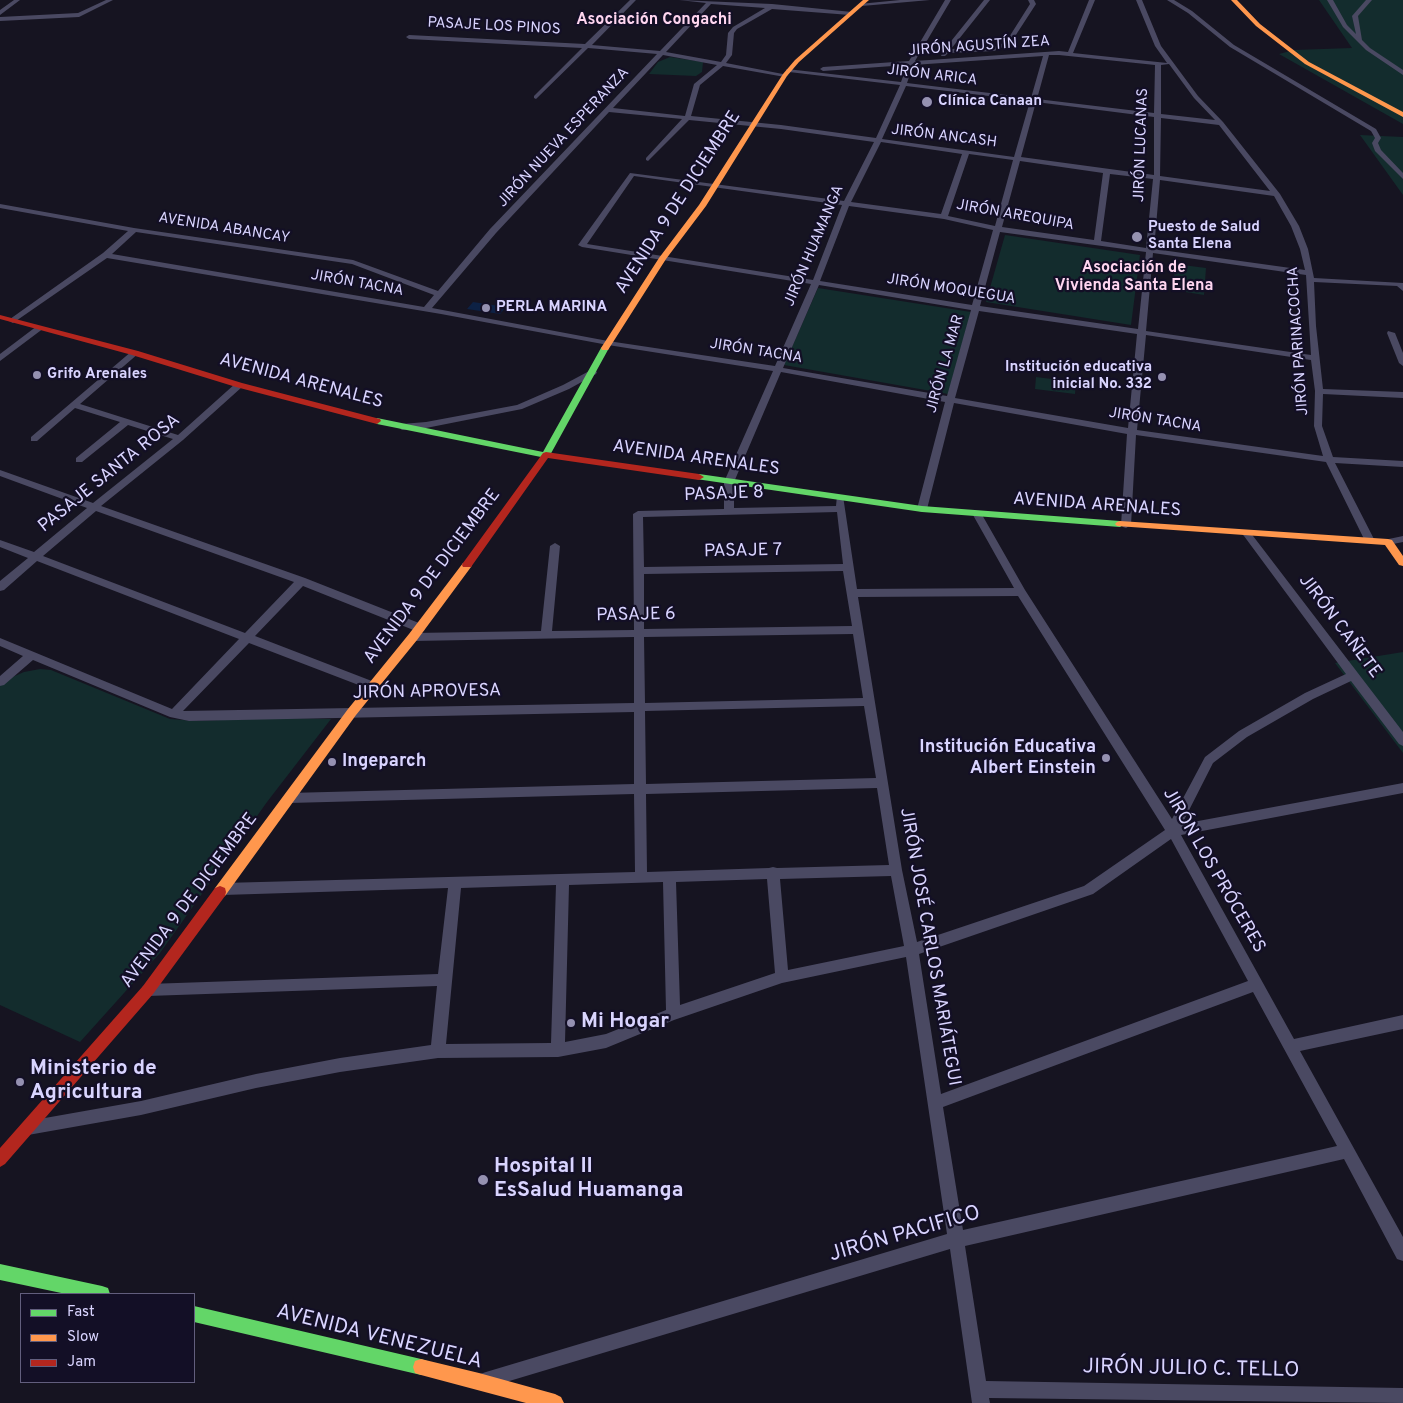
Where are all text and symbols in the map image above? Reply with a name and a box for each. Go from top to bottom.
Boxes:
district label: Asociación Congachi [576,11,732,31]
street label: PASAJE LOS PINOS [427,15,561,39]
street label: JIRÓN AGUSTÍN ZEA [907,33,1051,61]
street label: JIRÓN ARICA [886,62,978,90]
street label: JIRÓN NUEVA ESPERANZA [494,64,634,212]
street label: JIRÓN LUCANAS [1131,88,1153,202]
place label: Clínica Canaan [938,93,1042,111]
marker: Clínica Canaan [920,95,934,109]
street label: AVENIDA 9 DE DICIEMBRE [612,107,746,299]
street label: JIRÓN ANCASH [890,122,998,152]
street label: JIRÓN HUAMANGA [781,183,849,309]
street label: JIRÓN AREQUIPA [955,197,1075,235]
street label: AVENIDA ABANCAY [157,210,291,248]
place label: Puesto de Salud Santa Elena [1148,219,1260,254]
marker: Puesto de Salud Santa Elena [1130,230,1144,244]
district label: Asociación de Vivienda Santa Elena [1055,259,1213,297]
street label: JIRÓN PARINACOCHA [1285,266,1313,416]
street label: JIRÓN TACNA [309,267,405,301]
street label: JIRÓN MOQUEGUA [885,271,1017,309]
place label: PERLA MARINA [496,299,607,317]
marker: PERLA MARINA [480,302,492,314]
street label: JIRÓN LA MAR [923,313,969,415]
street label: JIRÓN TACNA [708,336,804,368]
street label: AVENIDA ARENALES [217,350,385,414]
place label: Institución educativa inicial No. 332 [1005,359,1152,394]
place label: Grifo Arenales [47,366,147,384]
marker: Grifo Arenales [31,369,43,381]
marker: Institución educativa inicial No. 332 [1156,371,1168,383]
street label: JIRÓN TACNA [1107,405,1203,437]
street label: PASAJE SANTA ROSA [35,410,185,538]
street label: AVENIDA ARENALES [611,437,781,481]
street label: PASAJE 8 [684,483,764,507]
street label: AVENIDA 9 DE DICIEMBRE [360,485,506,669]
street label: AVENIDA ARENALES [1012,489,1182,523]
street label: PASAJE 7 [704,541,782,563]
street label: JIRÓN CAÑETE [1293,571,1385,683]
street label: PASAJE 6 [596,605,676,627]
street label: JIRÓN APROVESA [353,681,501,705]
place label: Institución Educativa Albert Einstein [919,737,1096,780]
place label: Ingeparch [342,751,426,773]
marker: Institución Educativa Albert Einstein [1100,752,1112,764]
marker: Ingeparch [326,756,338,768]
street label: JIRÓN LOS PRÓCERES [1157,785,1269,957]
street label: JIRÓN JOSÉ CARLOS MARIÁTEGUI [894,806,964,1088]
street label: AVENIDA 9 DE DICIEMBRE [117,809,263,993]
place label: Mi Hogar [581,1010,669,1036]
marker: Mi Hogar [565,1017,577,1029]
place label: Ministerio de Agricultura [30,1057,157,1107]
marker: Ministerio de Agricultura [14,1076,26,1088]
place label: Hospital II EsSalud Huamanga [494,1155,683,1205]
marker: Hospital II EsSalud Huamanga [476,1173,490,1187]
street label: JIRÓN PACIFICO [827,1201,983,1269]
legend [20,1293,195,1383]
street label: AVENIDA VENEZUELA [273,1300,485,1376]
text: Fast [67,1303,95,1322]
text: Slow [67,1328,99,1347]
text: Jam [67,1353,96,1372]
street label: JIRÓN JULIO C. TELLO [1082,1356,1300,1384]

